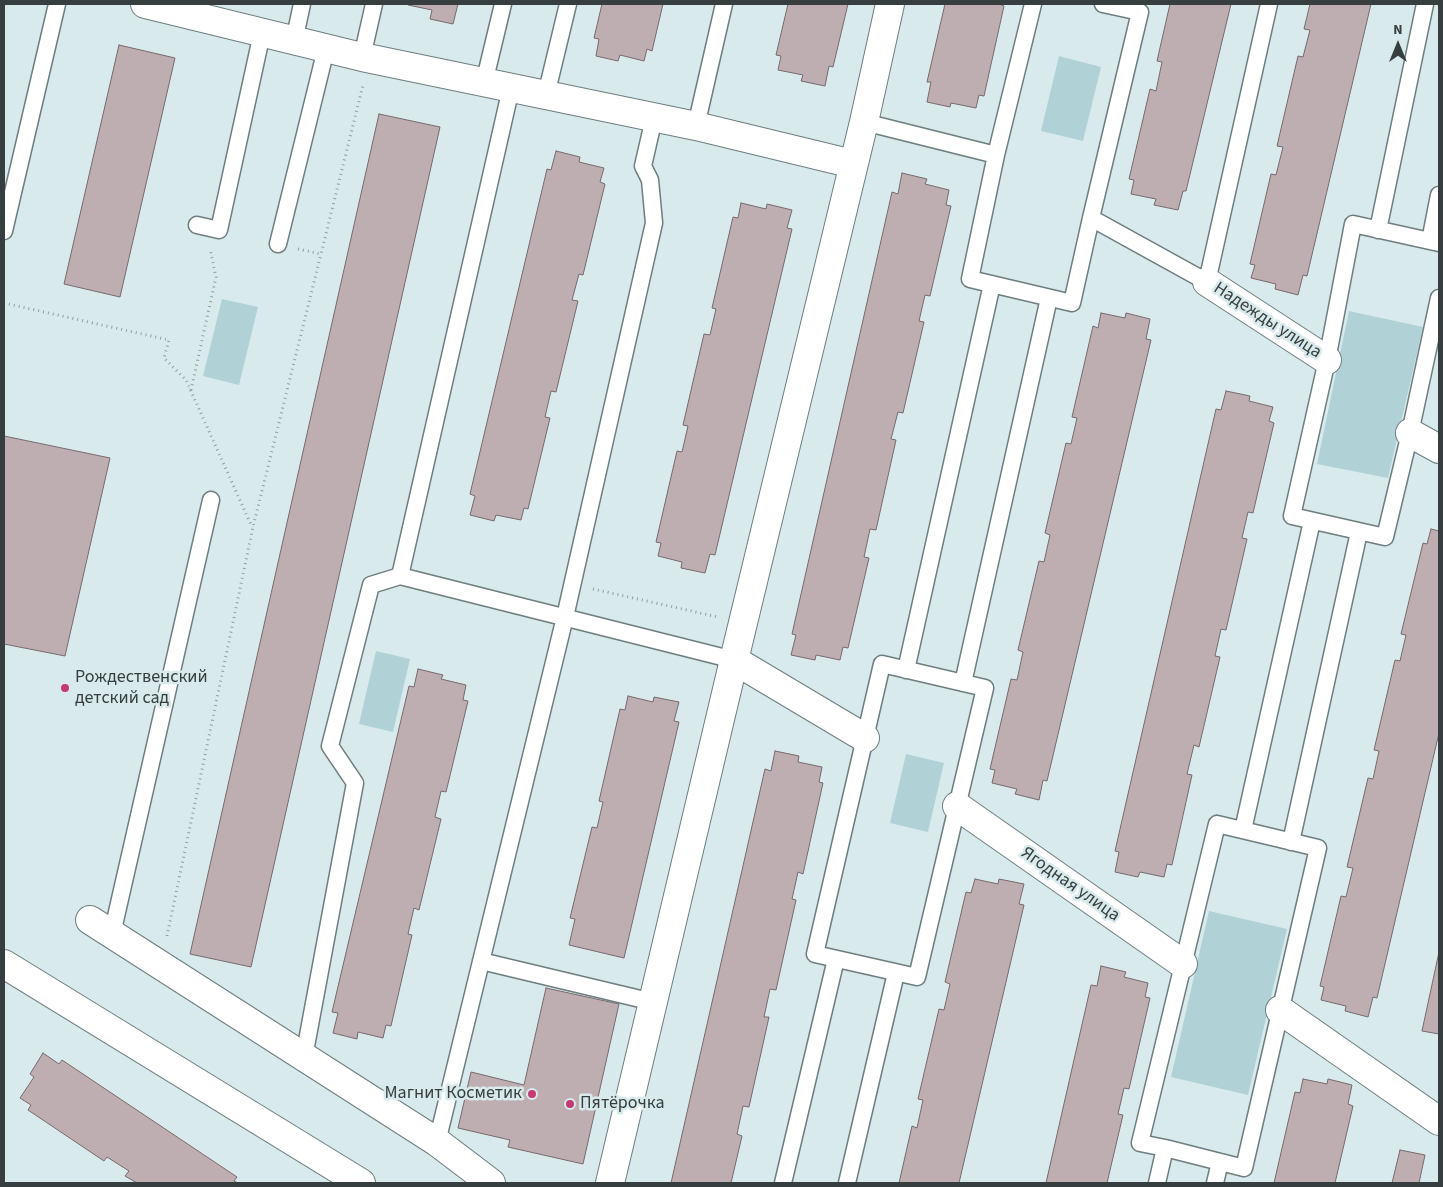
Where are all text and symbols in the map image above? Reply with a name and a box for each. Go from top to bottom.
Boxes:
north arrow [1373,20,1423,70]
text: N [1393,20,1403,40]
street label: Надежды улица [1209,278,1325,364]
place label: Рождественский детский сад [75,667,208,710]
marker: Рождественский детский сад [59,682,71,694]
street label: Ягодная улица [1016,843,1124,927]
place label: Магнит Косметик [385,1083,522,1105]
marker: Магнит Косметик [526,1088,538,1100]
place label: Пятёрочка [580,1093,665,1115]
marker: Пятёрочка [564,1098,576,1110]

